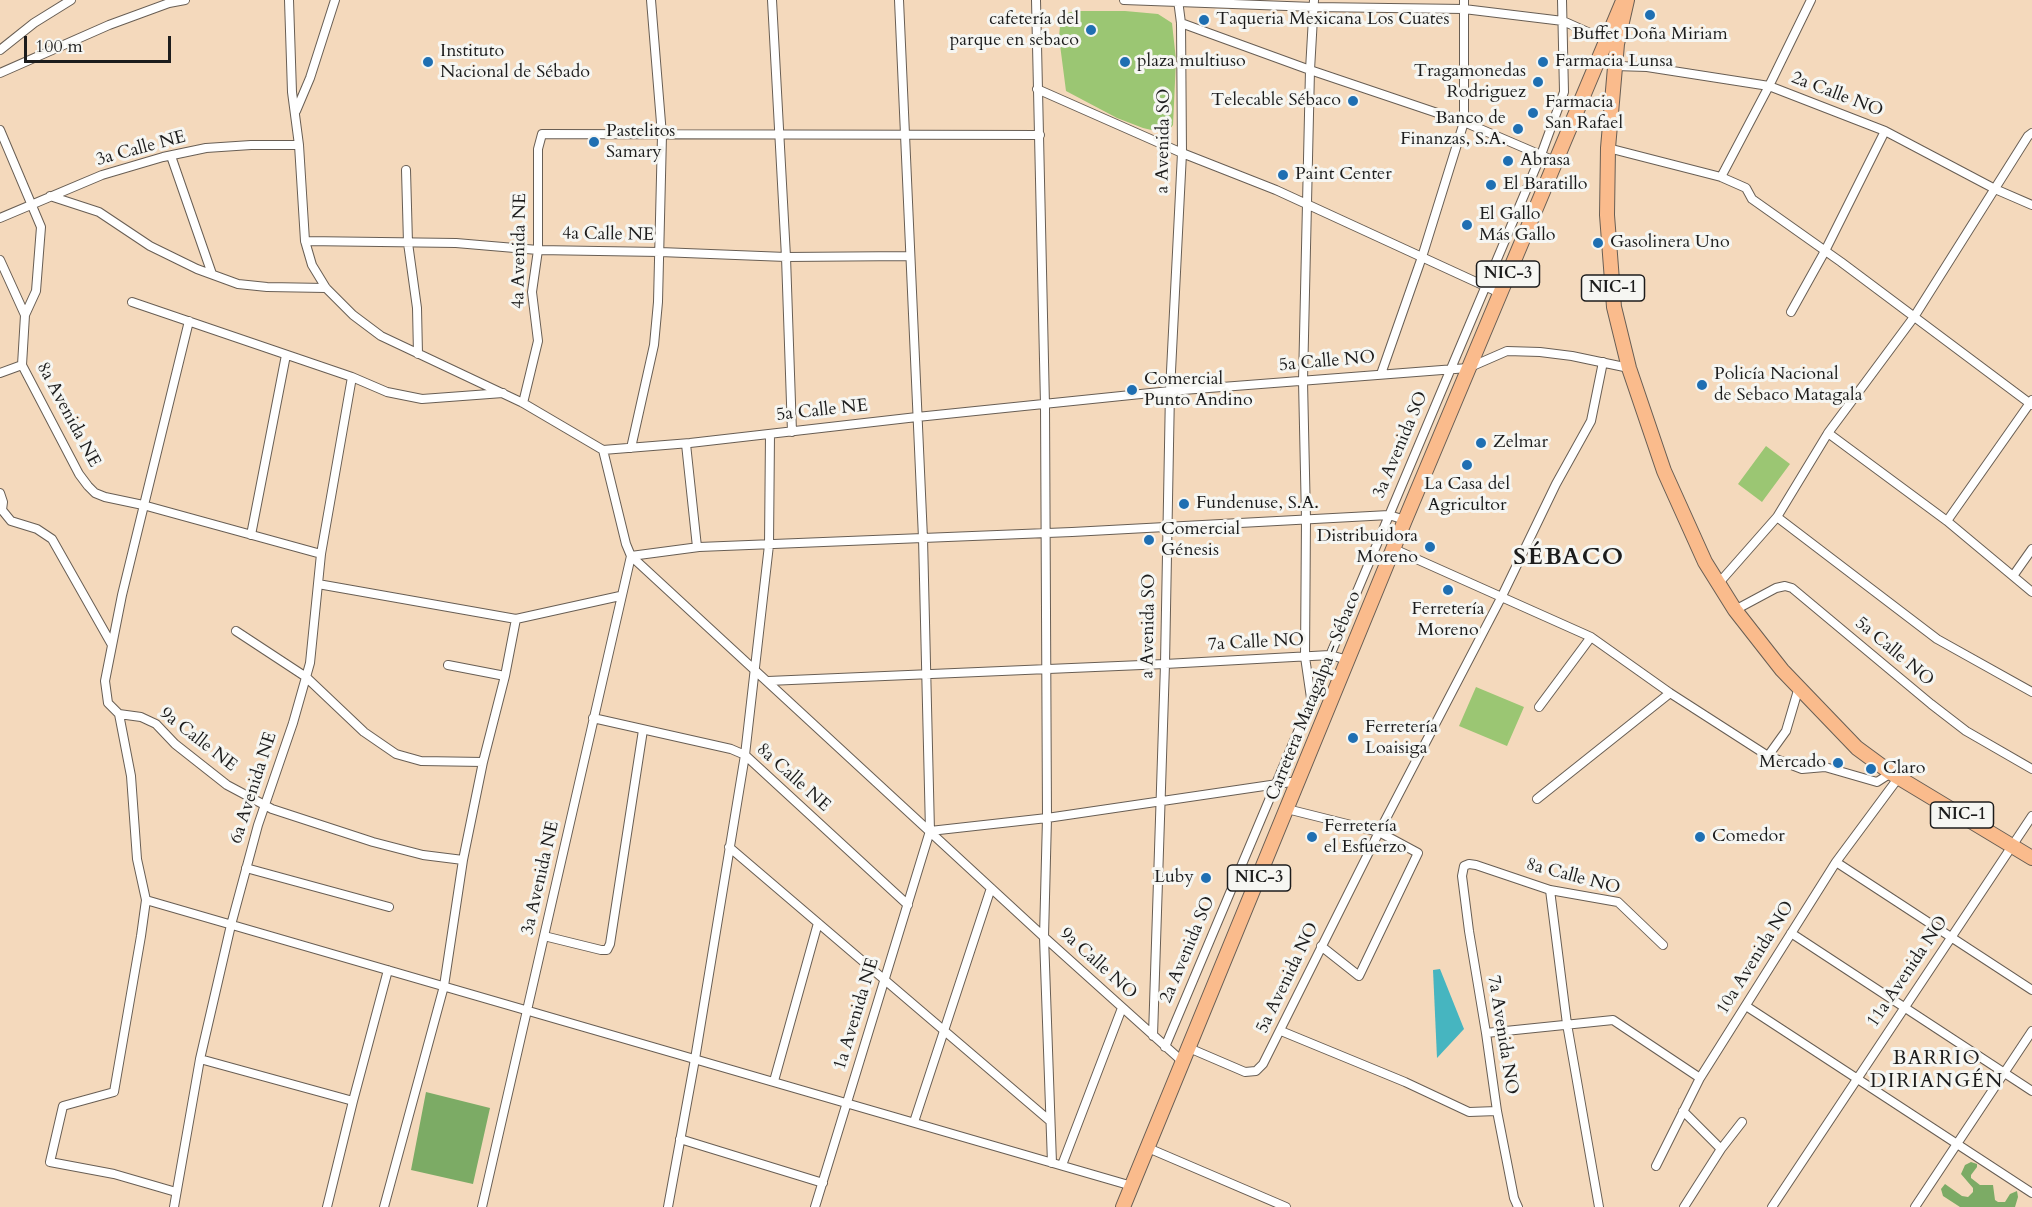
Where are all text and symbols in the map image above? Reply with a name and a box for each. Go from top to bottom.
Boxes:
marker: Buffet Doña Miriam [1643,8,1657,22]
place label: cafetería del parque en sebaco [950,9,1079,52]
place label: Taqueria Mexicana Los Cuates [1216,9,1450,31]
marker: Taqueria Mexicana Los Cuates [1197,13,1211,27]
marker: cafetería del parque en sebaco [1084,23,1098,37]
scale bar [27,24,174,62]
place label: Buffet Doña Miriam [1572,24,1728,46]
text: 100 m [35,34,83,59]
place label: Instituto Nacional de Sébado [440,41,590,84]
place label: plaza multiuso [1137,51,1246,73]
place label: Farmacia Lunsa [1555,51,1673,73]
marker: Instituto Nacional de Sébado [421,55,435,69]
marker: plaza multiuso [1118,55,1132,69]
marker: Farmacia Lunsa [1536,55,1550,69]
place label: Tragamonedas Rodriguez [1414,61,1526,104]
street label: 2a Calle NO [1788,68,1886,122]
marker: Tragamonedas Rodriguez [1531,75,1545,89]
street label: a Avenida SO [1152,88,1176,194]
place label: Telecable Sébaco [1211,90,1341,112]
place label: Farmacia San Rafael [1545,92,1623,134]
marker: Telecable Sébaco [1346,94,1360,108]
marker: Farmacia San Rafael [1526,106,1540,120]
place label: Banco de Finanzas, S.A. [1400,108,1506,150]
place label: Pastelitos Samary [606,121,675,164]
marker: Banco de Finanzas, S.A. [1511,122,1525,136]
street label: 3a Calle NE [94,127,188,171]
marker: Pastelitos Samary [587,135,601,149]
place label: Abrasa [1520,150,1571,172]
marker: Abrasa [1501,154,1515,168]
place label: Paint Center [1295,164,1392,186]
marker: Paint Center [1276,168,1290,182]
place label: El Baratillo [1503,174,1588,196]
marker: El Baratillo [1484,178,1498,192]
street label: 4a Avenida NE [508,193,532,309]
place label: El Gallo Más Gallo [1479,204,1556,246]
marker: El Gallo Más Gallo [1460,218,1474,232]
street label: 4a Calle NE [562,223,654,247]
place label: Gasolinera Uno [1610,232,1730,254]
marker: Gasolinera Uno [1591,236,1605,250]
road number: NIC-3 [1476,261,1540,287]
road number: NIC-1 [1582,275,1644,301]
street label: 5a Calle NO [1278,347,1376,377]
street label: 8a Avenida NE [31,359,105,471]
place label: Policía Nacional de Sebaco Matagala [1714,364,1862,406]
place label: Comercial Punto Andino [1144,369,1253,412]
marker: Policía Nacional de Sebaco Matagala [1695,378,1709,392]
marker: Comercial Punto Andino [1125,383,1139,397]
street label: 3a Avenida SO [1369,388,1433,502]
street label: 5a Calle NE [775,395,869,427]
place label: Zelmar [1493,432,1548,454]
marker: Zelmar [1474,436,1488,450]
marker: La Casa del Agricultor [1460,458,1474,472]
place label: La Casa del Agricultor [1424,474,1510,516]
place label: Fundenuse, S.A. [1196,493,1319,515]
marker: Fundenuse, S.A. [1177,497,1191,511]
place label: Comercial Génesis [1161,519,1240,562]
place label: Distribuidora Moreno [1317,526,1418,568]
marker: Comercial Génesis [1142,533,1156,547]
marker: Distribuidora Moreno [1423,540,1437,554]
district label: SÉBACO [1513,544,1625,572]
street label: a Avenida SO [1137,573,1161,679]
marker: Ferretería Moreno [1441,583,1455,597]
street label: Carretera Matagalpa - Sébaco [1262,588,1366,804]
place label: Ferretería Moreno [1411,599,1485,642]
street label: 5a Calle NO [1850,613,1938,691]
street label: 7a Calle NO [1207,630,1305,656]
street label: 9a Calle NE [155,703,241,777]
place label: Ferretería Loaisiga [1365,717,1438,760]
street label: 6a Avenida NE [226,730,282,846]
marker: Ferretería Loaisiga [1346,731,1360,745]
street label: 8a Calle NE [752,739,834,817]
place label: Mercado [1759,752,1826,774]
marker: Mercado [1831,756,1845,770]
place label: Claro [1883,758,1925,780]
marker: Claro [1864,762,1878,776]
road number: NIC-1 [1930,802,1994,828]
place label: Ferretería el Esfuerzo [1324,816,1407,858]
street label: 3a Avenida NE [517,819,565,937]
place label: Comedor [1712,826,1785,848]
marker: Ferretería el Esfuerzo [1305,830,1319,844]
marker: Comedor [1693,830,1707,844]
street label: 8a Calle NO [1524,854,1622,900]
road number: NIC-3 [1228,865,1290,891]
place label: Luby [1154,867,1194,889]
marker: Luby [1199,871,1213,885]
street label: 2a Avenida SO [1156,893,1220,1007]
street label: 10a Avenida NO [1713,897,1799,1019]
street label: 11a Avenida NO [1863,912,1953,1032]
street label: 5a Avenida NO [1252,919,1324,1037]
street label: 9a Calle NO [1055,924,1141,1004]
street label: 1a Avenida NE [830,955,884,1073]
street label: 7a Avenida NO [1482,974,1522,1096]
district label: BARRIO DIRIANGÉN [1870,1047,2004,1094]

